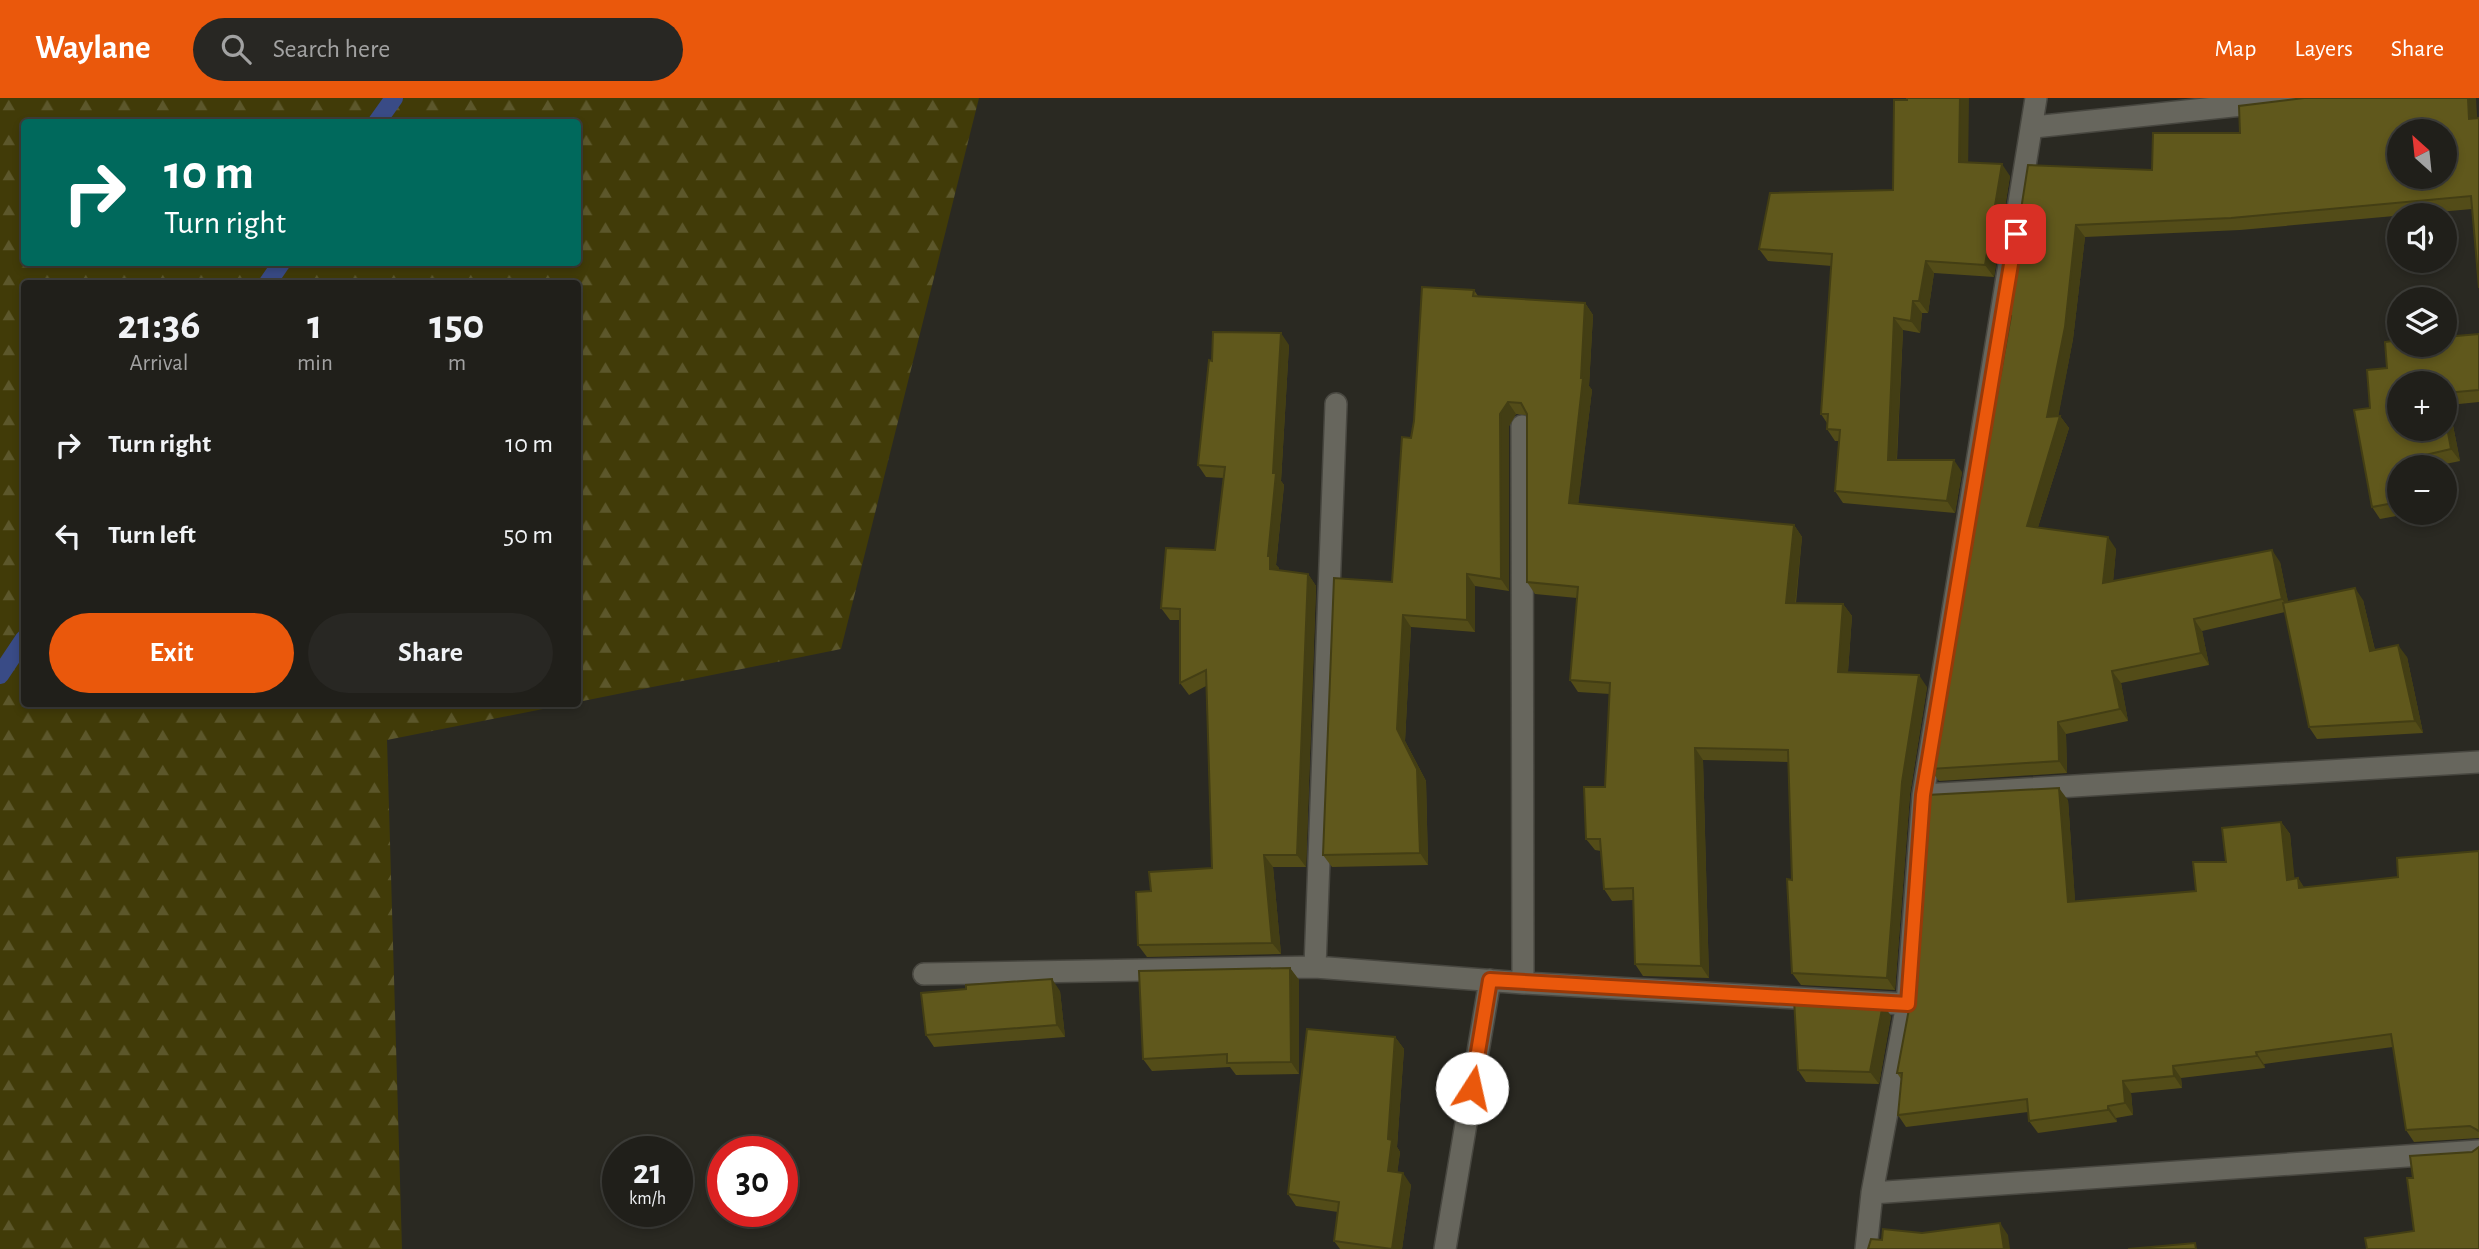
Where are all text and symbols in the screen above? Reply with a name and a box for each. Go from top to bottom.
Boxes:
search box [193,18,683,81]
icon: search [217,30,255,68]
text: Waylane [35,32,151,65]
text: Search here [273,36,390,62]
text: Map [2214,37,2256,61]
text: Layers [2294,37,2353,61]
text: Share [2391,37,2444,61]
north arrow [2387,119,2457,189]
map controls [2387,119,2457,525]
icon: right [49,147,140,238]
text: 10 m [164,149,254,198]
button: sound [2387,203,2457,273]
pin [1986,204,2046,264]
text: Turn right [164,207,286,239]
icon: arrive [1997,215,2035,253]
button: layers [2387,287,2457,357]
text: 21:36 [118,304,200,346]
text: 1 [307,304,322,346]
text: 150 [429,304,484,346]
text: Arrival [129,352,189,375]
text: min [297,352,333,375]
text: m [448,352,466,375]
button: + [2387,371,2457,441]
icon: right [49,426,87,464]
text: Turn right [108,431,211,457]
text: 10 m [505,431,553,457]
button: − [2387,455,2457,525]
icon: left [49,517,87,555]
text: Turn left [108,522,196,548]
text: 50 m [503,522,553,548]
button: Exit [49,613,294,693]
button: Share [308,613,553,693]
position arrow [1435,1051,1509,1125]
speed limit sign: 30 [707,1136,798,1227]
text: 21 [633,1155,662,1190]
text: km/h [629,1190,666,1208]

